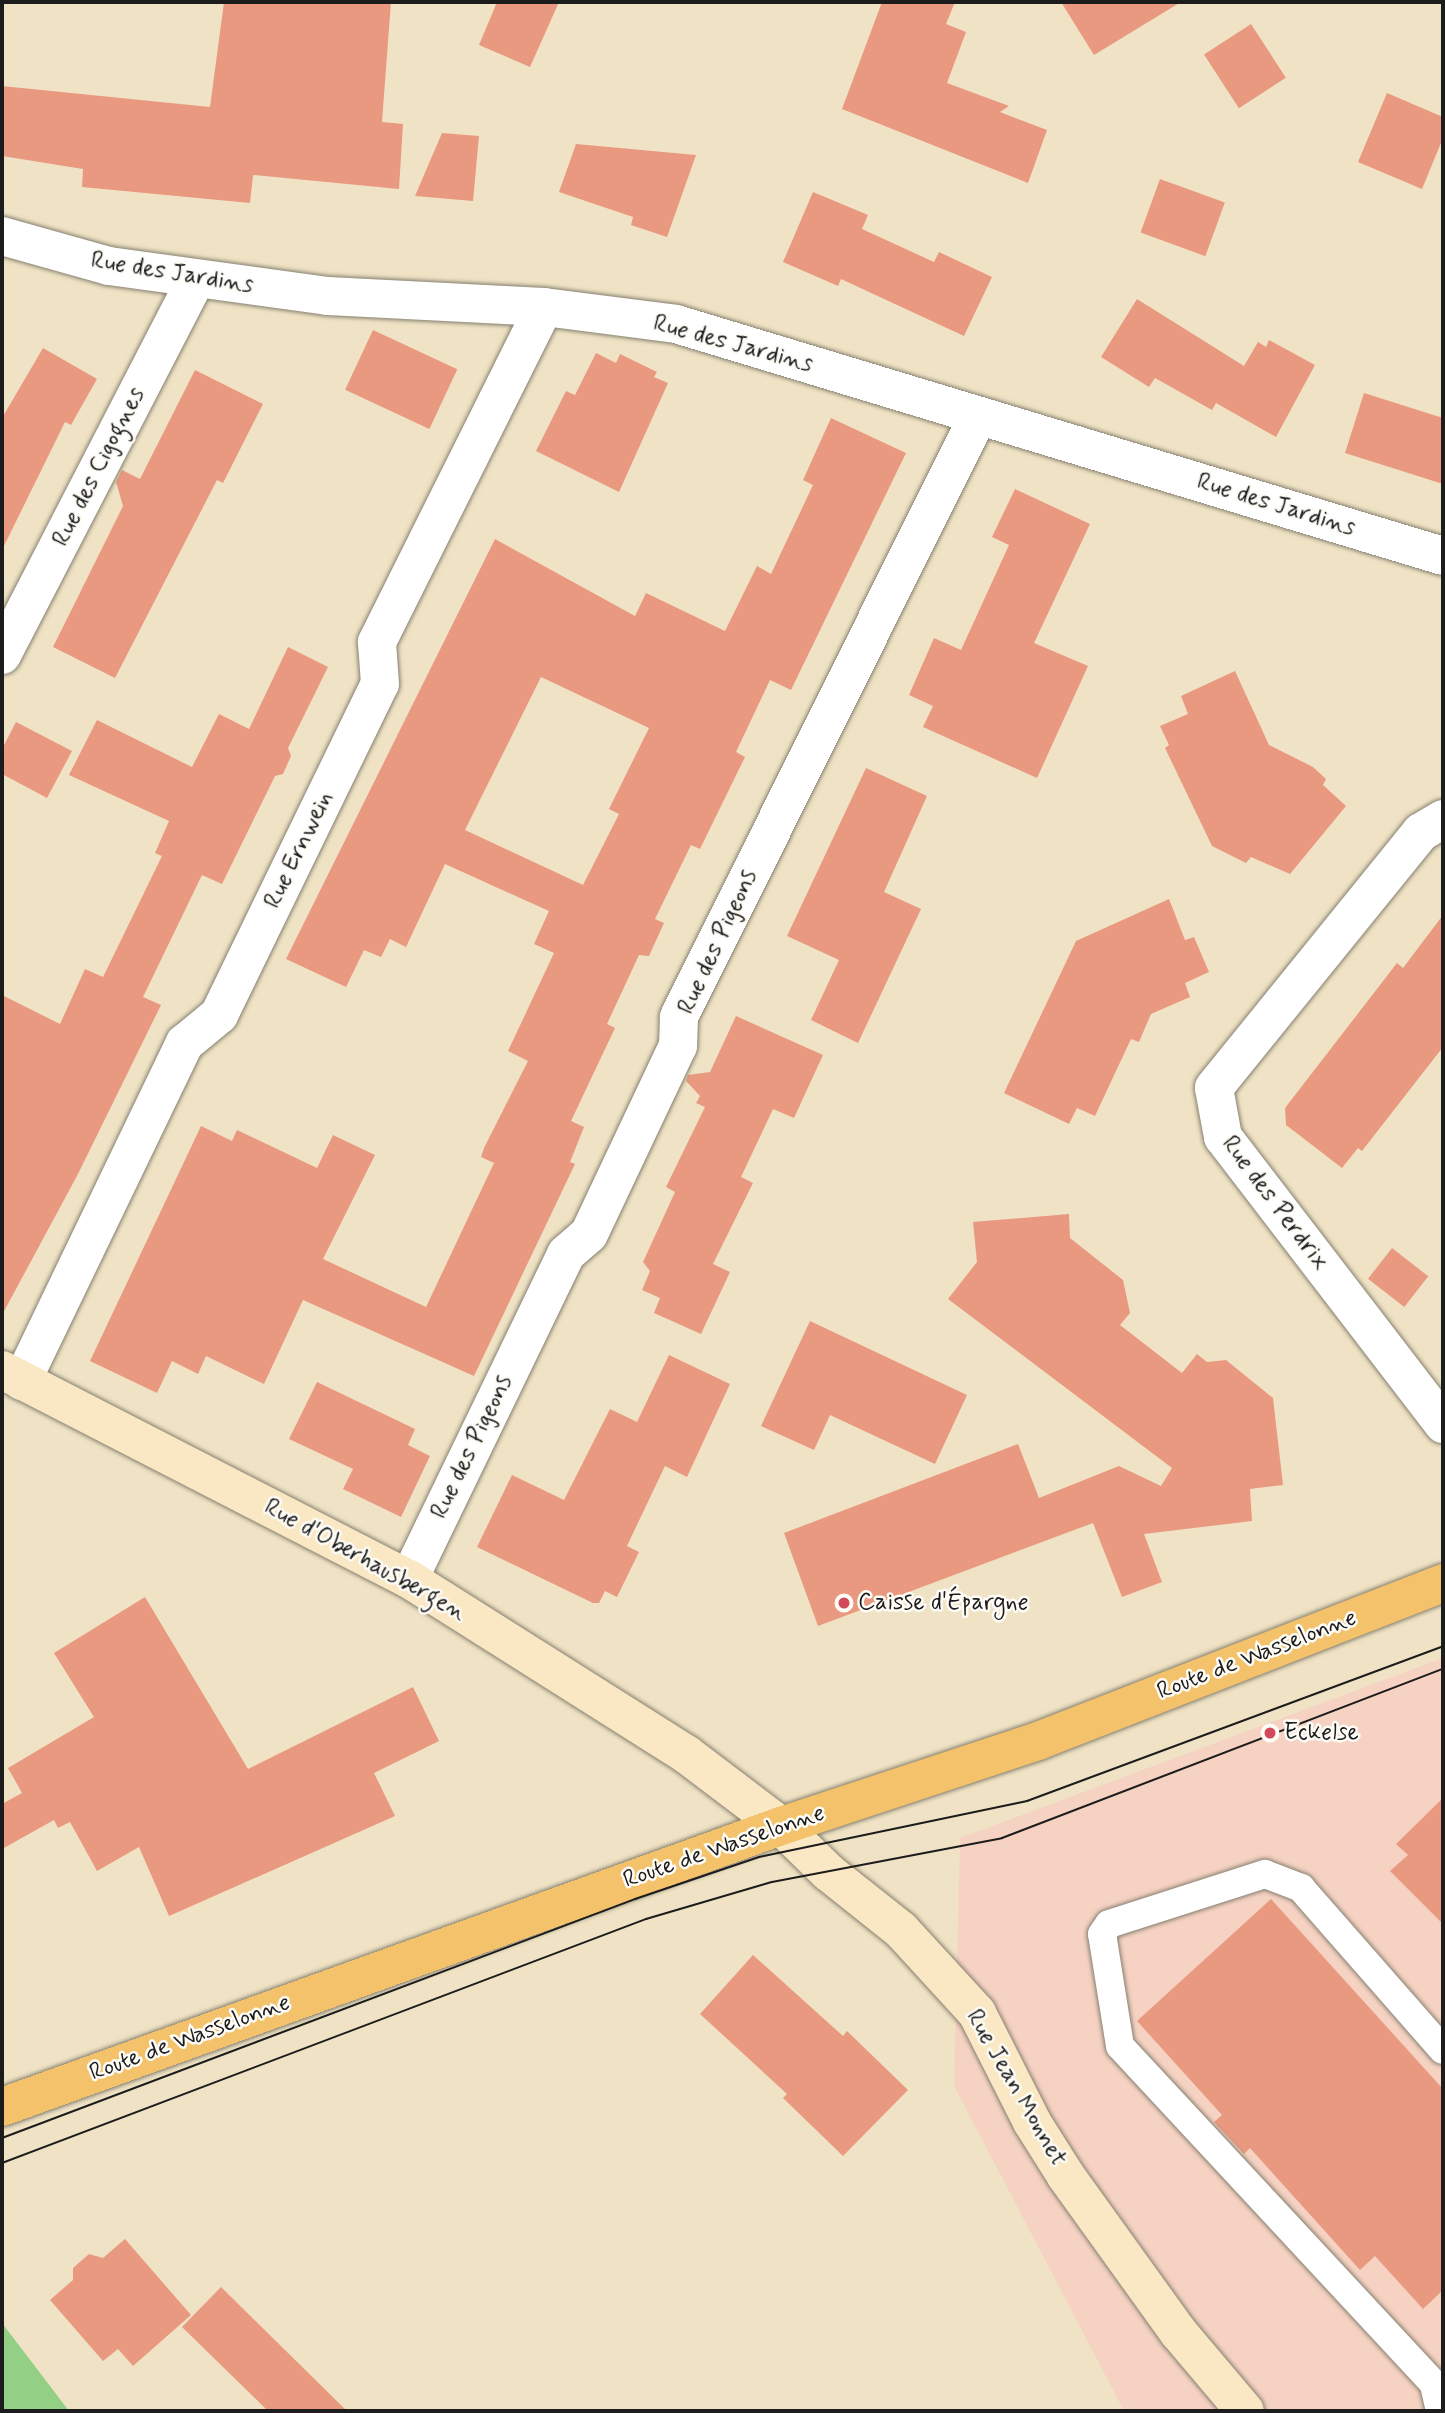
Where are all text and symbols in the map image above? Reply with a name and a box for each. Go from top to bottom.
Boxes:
street label: Rue des Jardins [91,246,253,300]
street label: Rue des Jardins [653,310,813,378]
street label: Rue des Cigognes [47,384,151,550]
street label: Rue des Jardins [1196,468,1356,542]
street label: Rue Ernwein [258,787,340,913]
street label: Rue des Pigeons [671,863,765,1021]
street label: Rue des Perdrix [1217,1132,1333,1274]
street label: Rue des Pigeons [424,1368,520,1526]
street label: Rue d'Oberhausbergen [259,1493,471,1627]
place label: Caisse d'Épargne [858,1589,1028,1617]
marker: Caisse d'Épargne [836,1595,852,1611]
street label: Route de Wasselonne [1153,1604,1361,1706]
place label: Eckelse [1284,1719,1359,1747]
marker: Eckelse [1262,1725,1278,1741]
street label: Route de Wasselonne [619,1799,829,1895]
street label: Route de Wasselonne [86,1988,294,2088]
street label: Rue Jean Monnet [957,2000,1075,2176]

